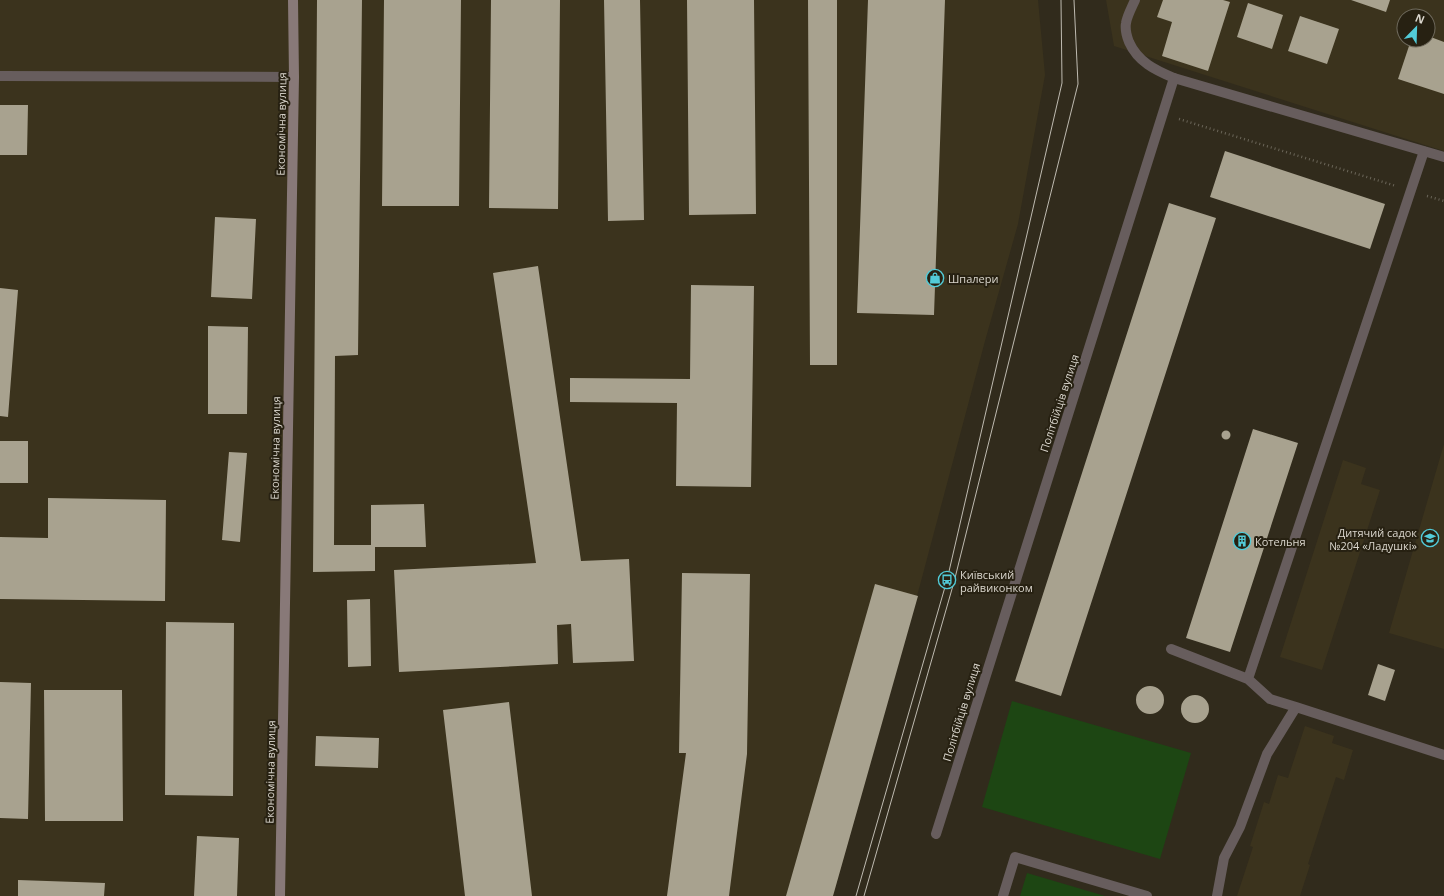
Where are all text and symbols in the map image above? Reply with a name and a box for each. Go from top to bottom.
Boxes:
north arrow [1396,8,1436,48]
text: N [1413,10,1427,27]
street label: Економічна вулиця [273,72,289,176]
shop icon: Шпалери [925,268,945,288]
place label: Шпалери [948,271,998,286]
street label: Політбійців вулиця [1036,352,1082,454]
street label: Економічна вулиця [267,396,283,500]
place label: Дитячий садок №204 «Ладушкі» [1329,525,1418,553]
school or university icon: Дитячий садок №204 «Ладушкі» [1420,528,1440,548]
building icon: Котельня [1232,531,1252,551]
place label: Котельня [1255,534,1306,549]
place label: Київський райвиконком [960,567,1033,595]
bus stop icon: Київський райвиконком [937,570,957,590]
street label: Політбійців вулиця [939,661,983,763]
street label: Економічна вулиця [262,720,278,824]

